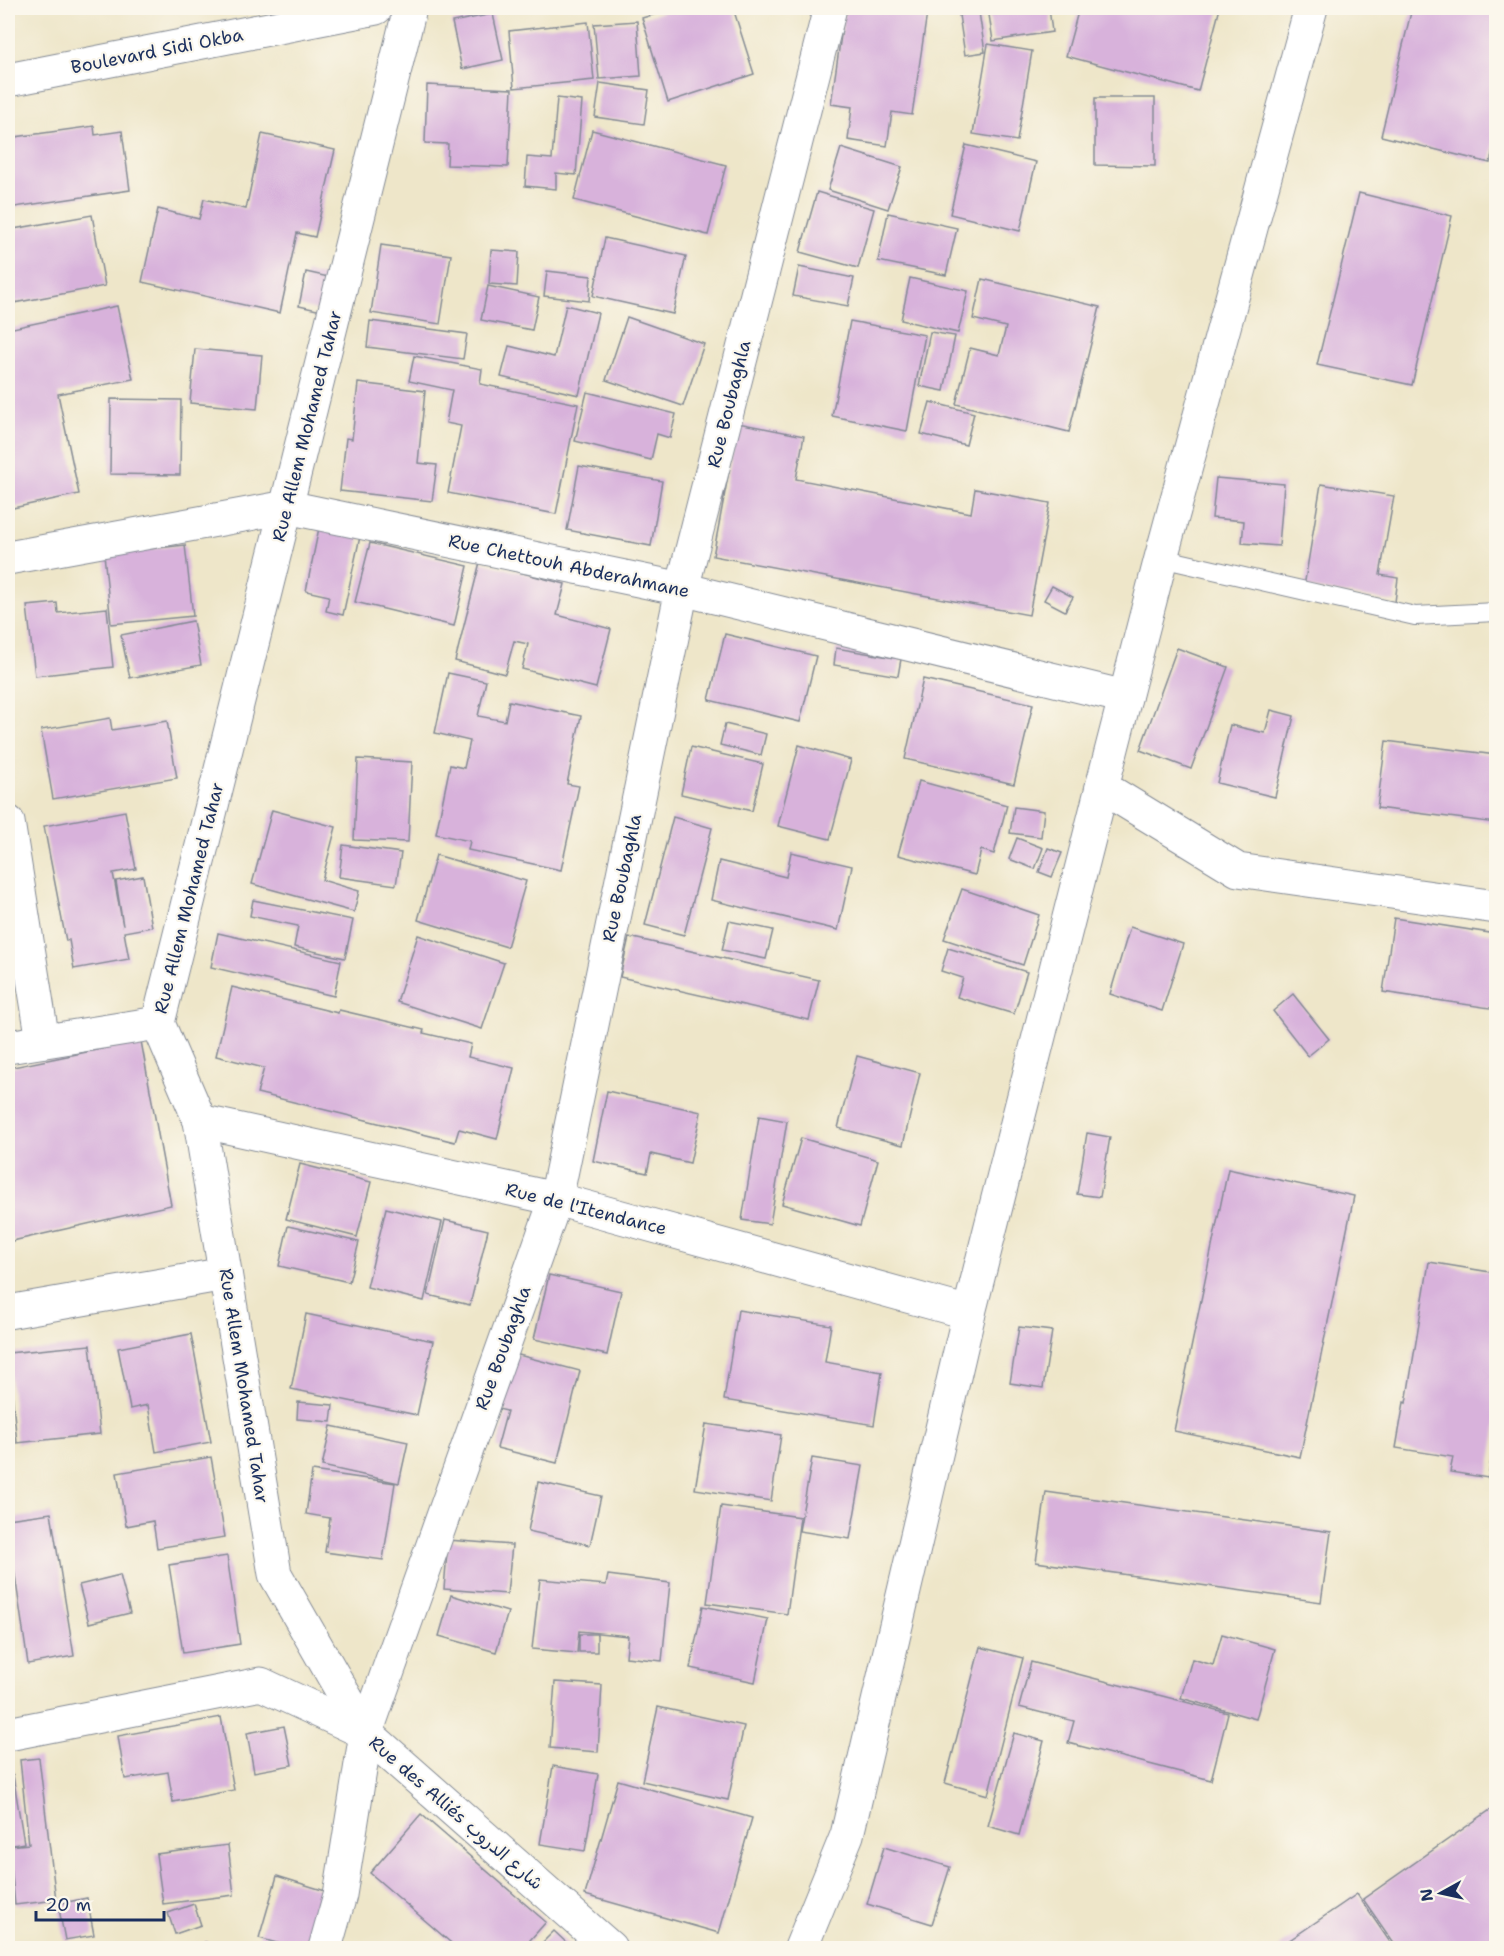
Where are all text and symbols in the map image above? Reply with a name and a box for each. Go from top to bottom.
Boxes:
street label: Boulevard Sidi Okba [69,23,245,79]
street label: Rue Allem Mohamed Tahar [267,308,347,544]
street label: Rue Boubaghla [702,338,756,470]
street label: Rue Chettouh Abderahmane [446,529,692,603]
street label: Rue Allem Mohamed Tahar [149,780,229,1016]
street label: Rue Boubaghla [597,812,647,944]
street label: Rue de l'Itendance [503,1177,669,1241]
street label: Rue Allem Mohamed Tahar [214,1267,274,1505]
street label: Rue Boubaghla [469,1283,537,1413]
street label: Rue des Alliés شارع الدروب [364,1731,548,1895]
north arrow [1411,1863,1471,1923]
scale bar [36,1884,164,1922]
text: N [1415,1887,1438,1903]
text: 20 m [45,1893,91,1917]

